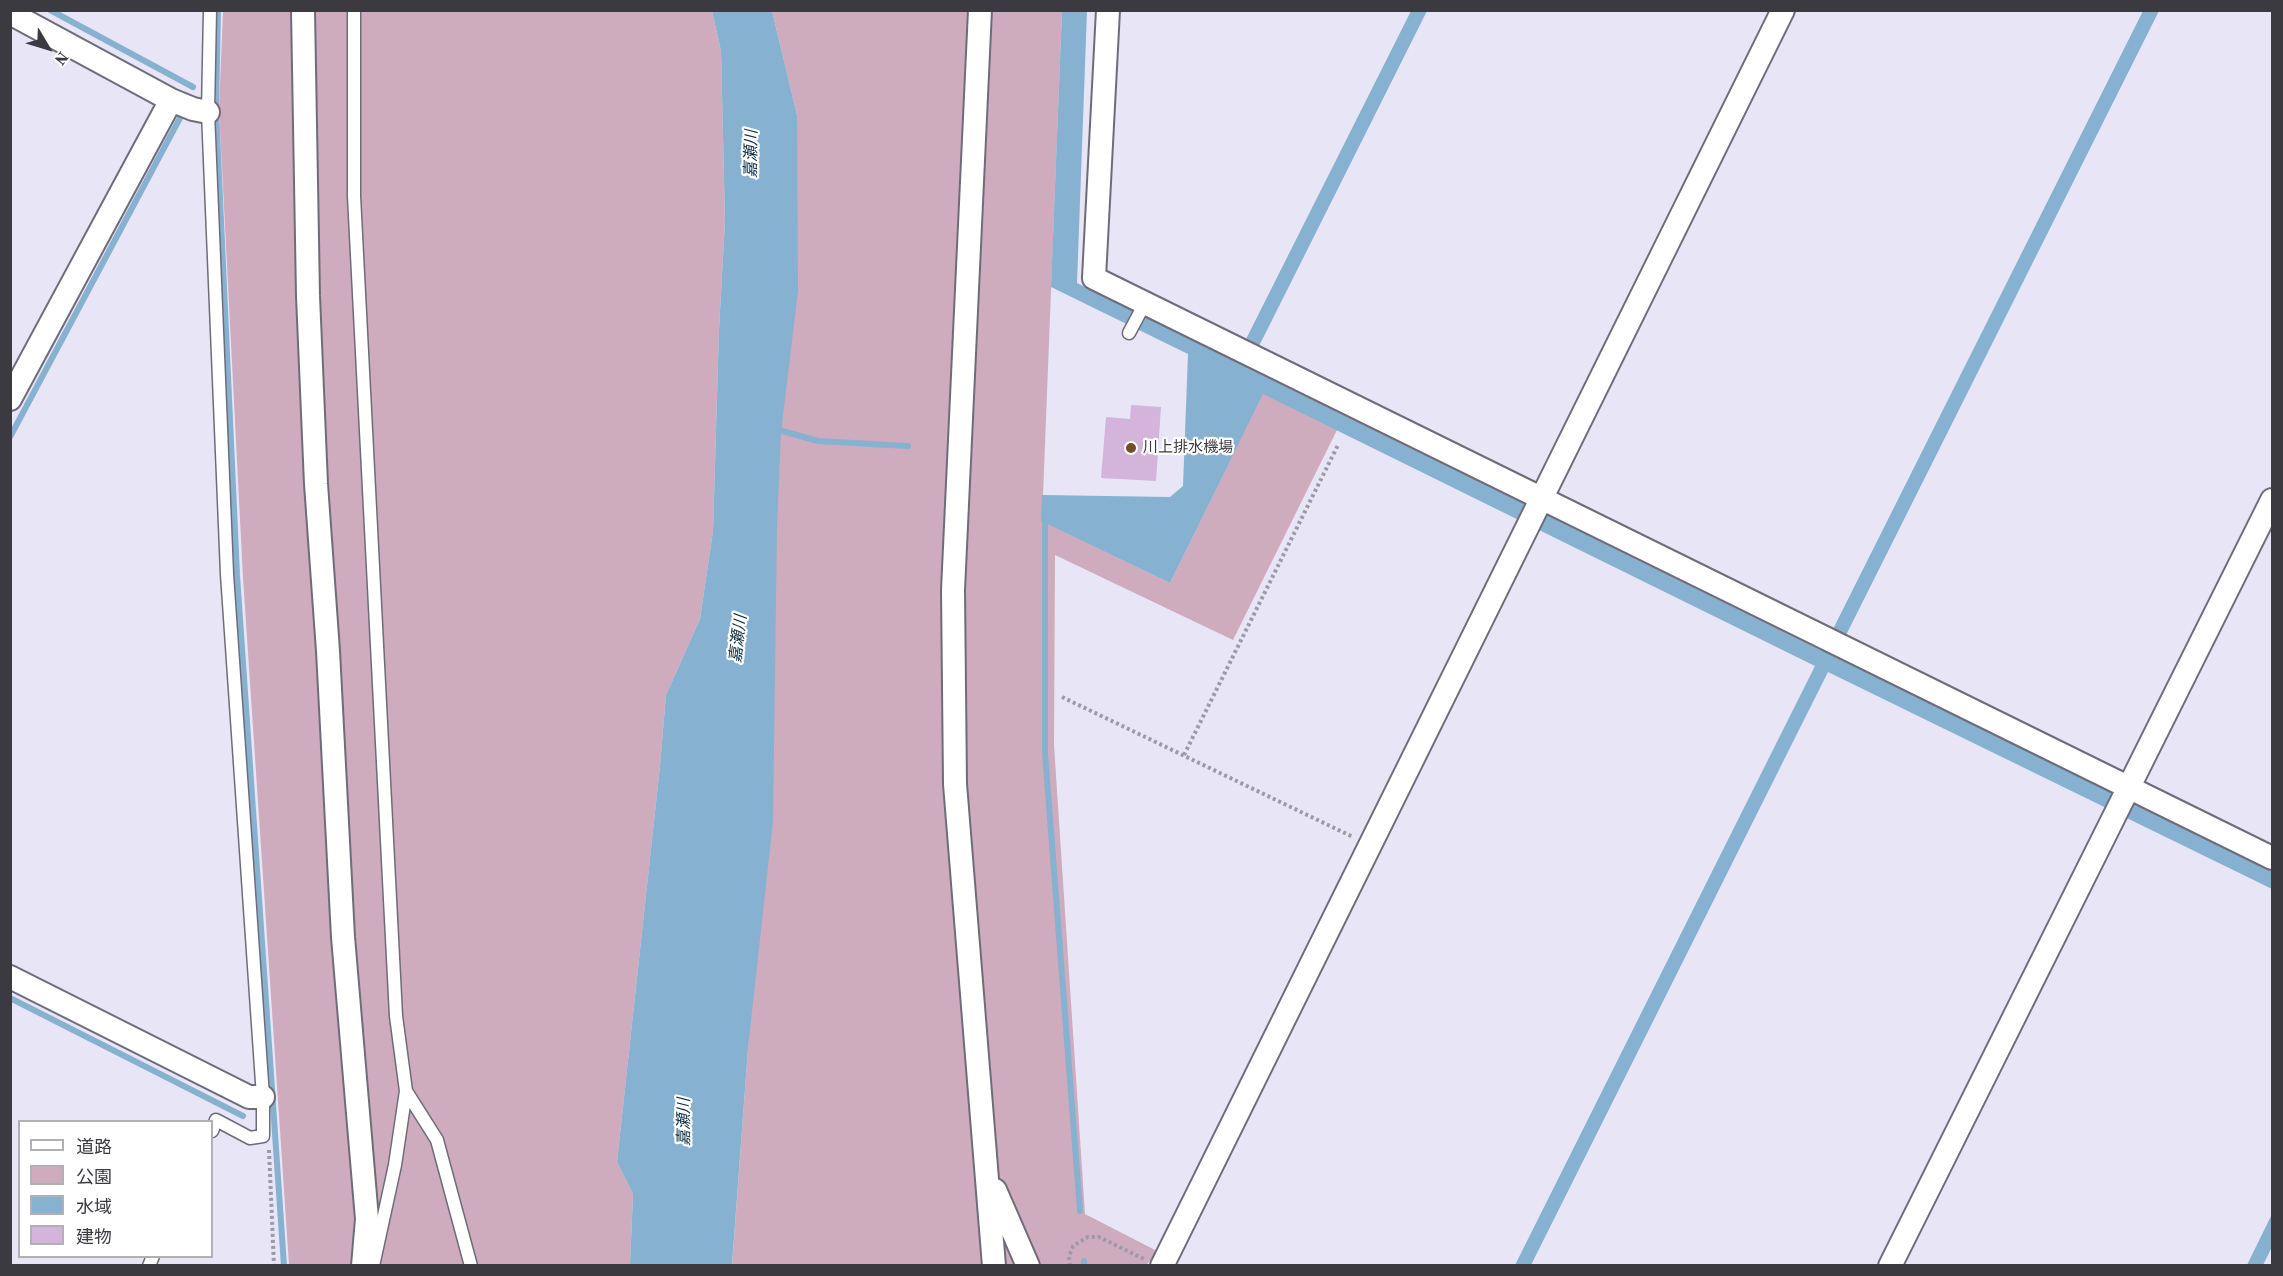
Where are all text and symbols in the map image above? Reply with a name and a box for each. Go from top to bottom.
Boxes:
north arrow [18,18,78,78]
text: N [50,48,74,70]
water label: 嘉瀬川 [742,130,762,178]
place label: 川上排水機場 [1143,439,1233,457]
marker: 川上排水機場 [1124,441,1138,455]
water label: 嘉瀬川 [727,614,751,664]
water label: 嘉瀬川 [675,1098,695,1146]
legend [18,1120,213,1258]
text: 道路 [76,1134,112,1159]
text: 公園 [76,1164,112,1189]
text: 水域 [76,1194,112,1219]
text: 建物 [76,1224,112,1249]

